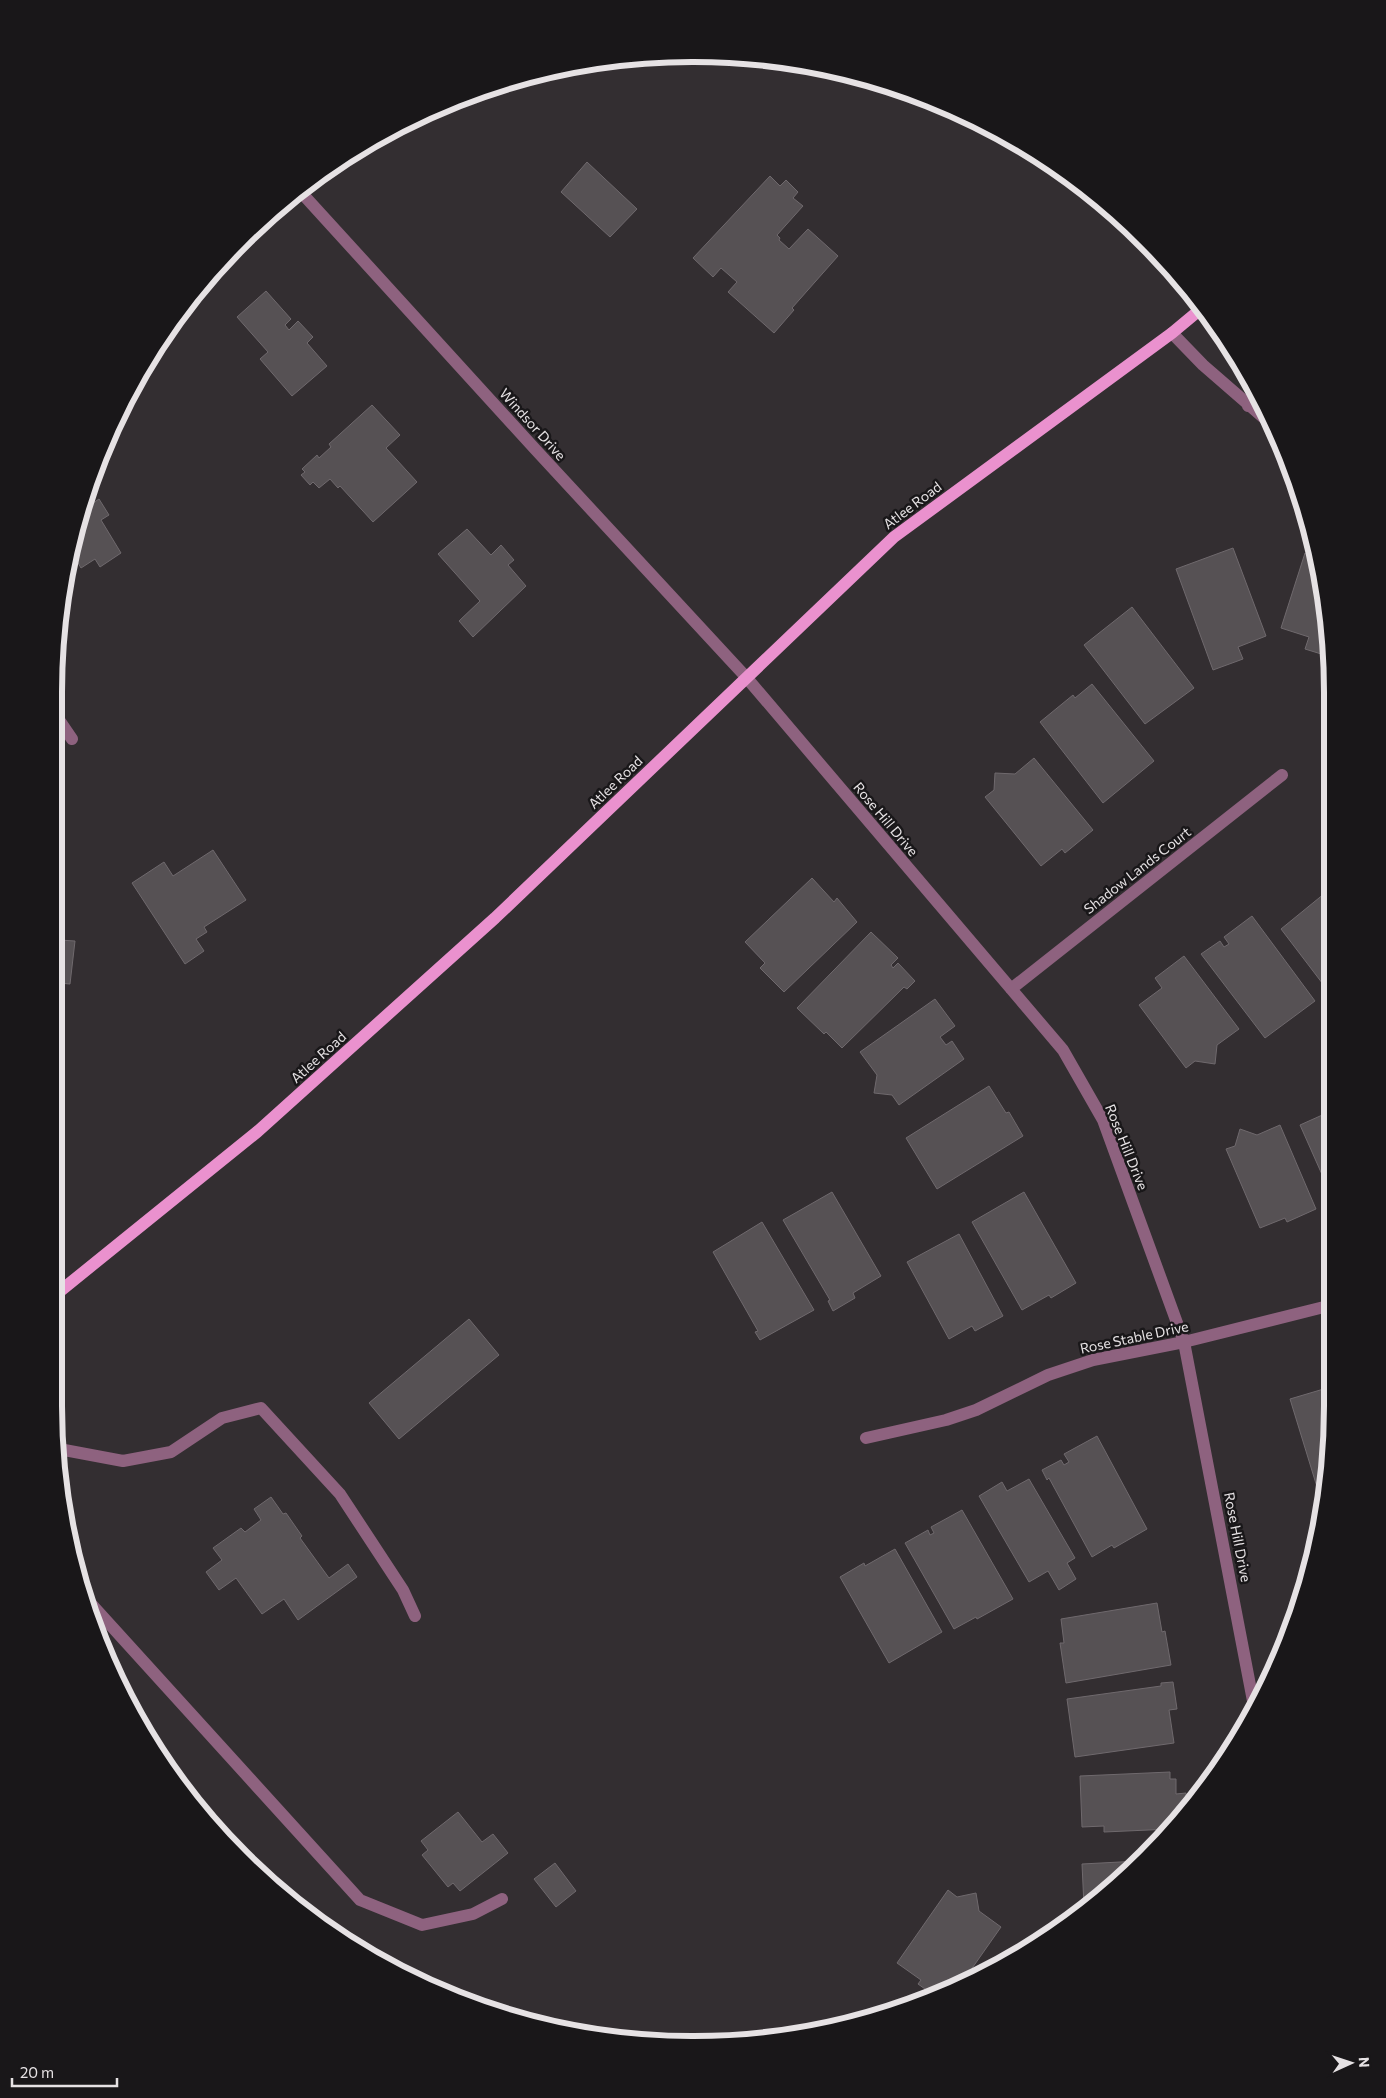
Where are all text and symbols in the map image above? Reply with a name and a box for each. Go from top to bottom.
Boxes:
street label: Windsor Drive [496,385,570,463]
street label: Atlee Road [880,478,944,532]
street label: Atlee Road [584,752,646,812]
street label: Rose Hill Drive [850,779,922,859]
street label: Shadow Lands Court [1080,823,1194,917]
street label: Atlee Road [287,1028,349,1086]
street label: Rose Hill Drive [1102,1101,1152,1193]
street label: Rose Stable Drive [1078,1317,1190,1357]
street label: Rose Hill Drive [1221,1491,1255,1583]
north arrow [1326,2038,1376,2088]
scale bar [12,2056,118,2088]
text: N [1356,2057,1373,2068]
text: 20 m [20,2063,54,2081]

